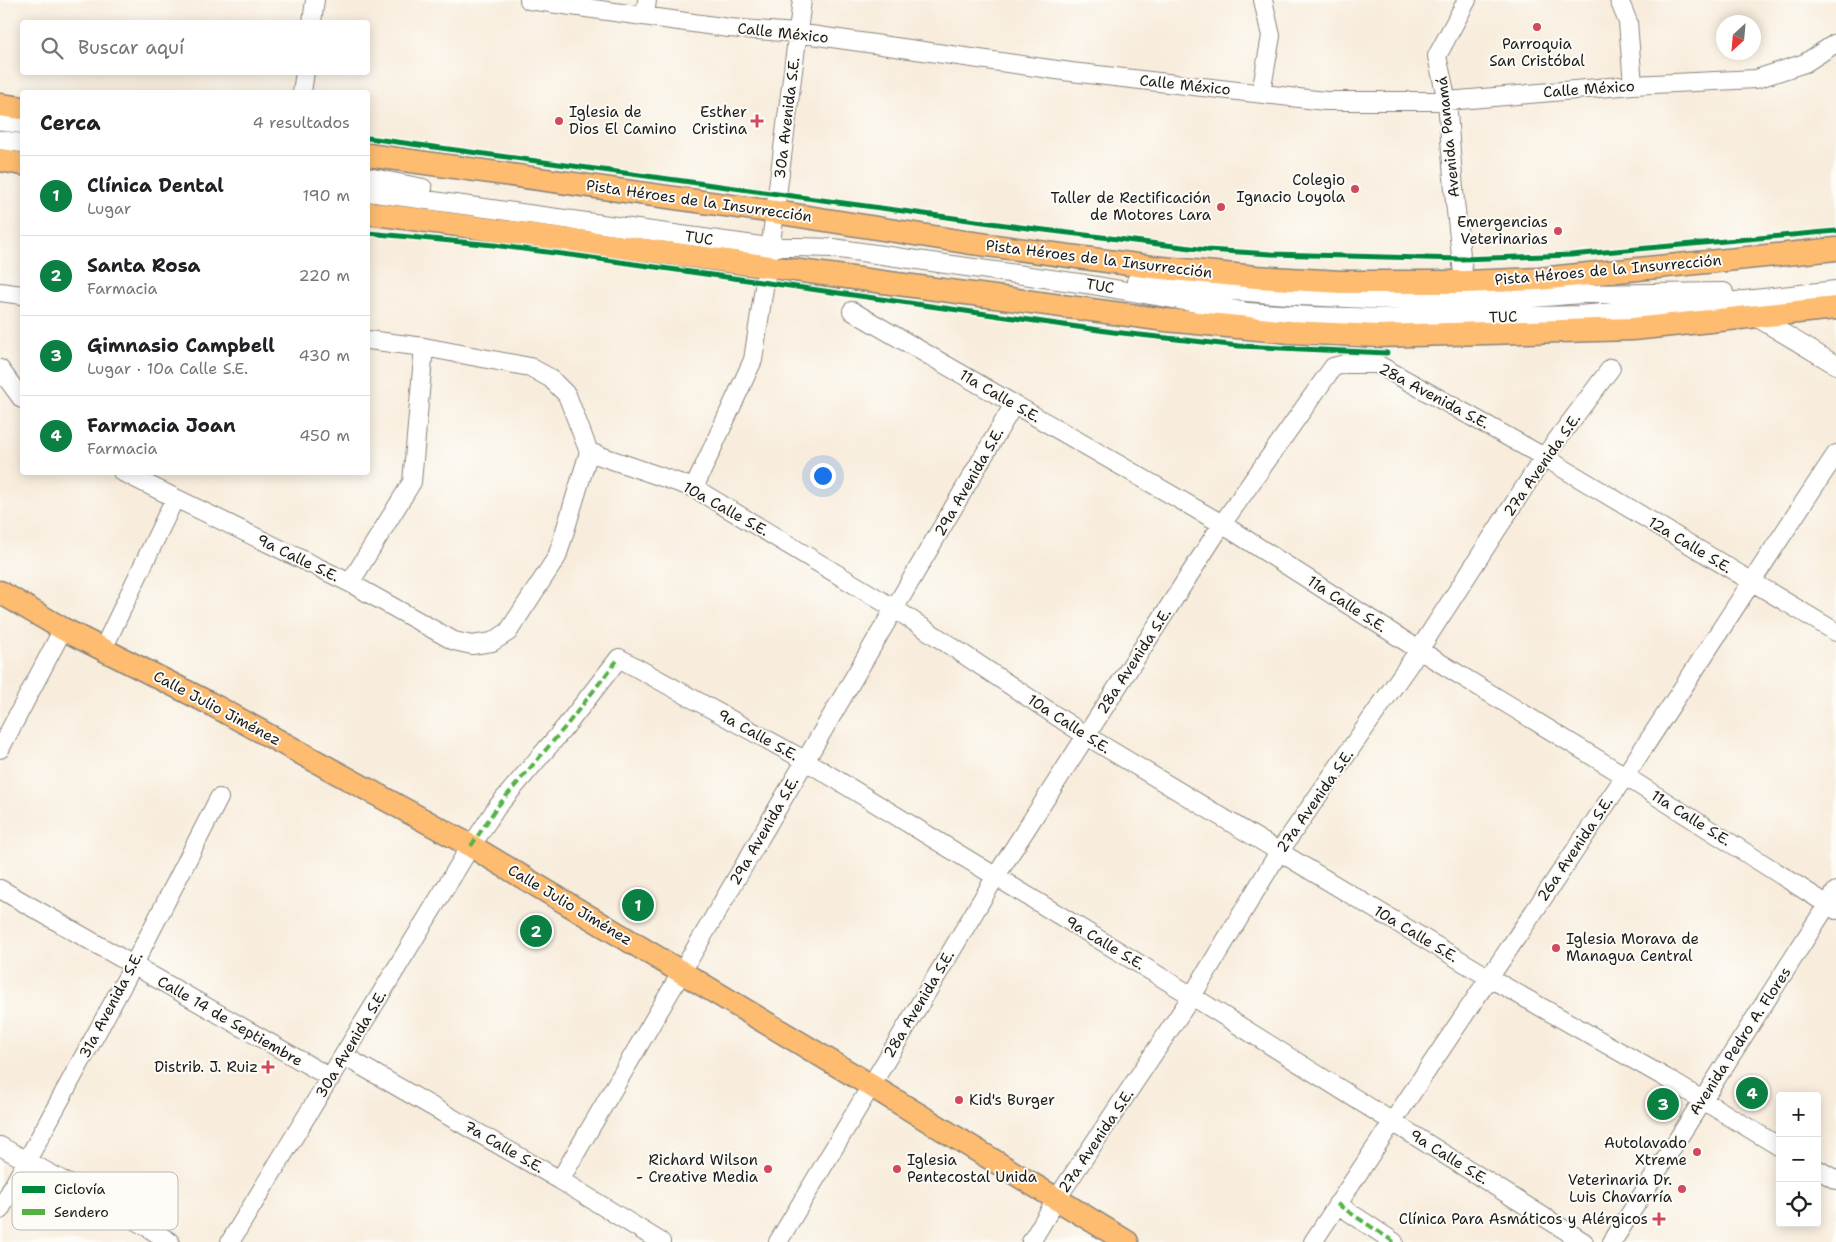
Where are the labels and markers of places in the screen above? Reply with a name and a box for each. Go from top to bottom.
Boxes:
marker: Parroquia San Cristóbal [1531,21,1543,33]
place label: Parroquia San Cristóbal [1489,34,1585,71]
place label: Iglesia de Dios El Camino [569,102,677,139]
place label: Esther Cristina [692,102,748,139]
marker: Iglesia de Dios El Camino [553,115,565,127]
marker: Esther Cristina [751,115,763,127]
place label: Colegio Ignacio Loyola [1236,170,1346,207]
marker: Colegio Ignacio Loyola [1349,183,1361,195]
place label: Taller de Rectificación de Motores Lara [1051,188,1212,225]
marker: Taller de Rectificación de Motores Lara [1215,201,1227,213]
place label: Emergencias Veterinarias [1457,212,1548,249]
marker: Emergencias Veterinarias [1552,225,1564,237]
pin: 1 [622,886,654,924]
pin: 2 [520,912,552,950]
place label: Iglesia Morava de Managua Central [1566,929,1699,966]
marker: Iglesia Morava de Managua Central [1550,942,1562,954]
place label: Distrib. J. Ruiz [154,1057,258,1077]
marker: Distrib. J. Ruiz [262,1061,274,1073]
pin: 4 [1736,1074,1768,1112]
pin: 3 [1647,1085,1679,1123]
place label: Kid's Burger [969,1090,1055,1110]
marker: Kid's Burger [953,1094,965,1106]
place label: Autolavado Xtreme [1604,1133,1687,1170]
marker: Autolavado Xtreme [1691,1146,1703,1158]
place label: Richard Wilson - Creative Media [636,1150,759,1187]
place label: Iglesia Pentecostal Unida [907,1150,1038,1187]
marker: Richard Wilson - Creative Media [762,1163,774,1175]
marker: Iglesia Pentecostal Unida [891,1163,903,1175]
place label: Veterinaria Dr. Luis Chavarría [1568,1170,1673,1207]
marker: Veterinaria Dr. Luis Chavarría [1676,1183,1688,1195]
place label: Clínica Para Asmáticos y Alérgicos [1399,1209,1648,1229]
marker: Clínica Para Asmáticos y Alérgicos [1652,1212,1666,1226]

